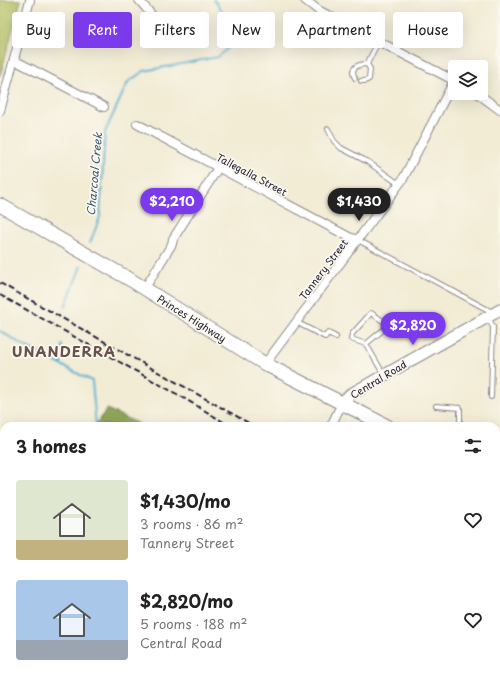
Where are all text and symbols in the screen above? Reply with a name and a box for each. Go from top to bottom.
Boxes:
chip: Buy [12,12,65,48]
chip: Rent [73,12,132,48]
chip: Filters [140,12,209,48]
chip: New [217,12,275,48]
chip: Apartment [283,12,385,48]
chip: House [393,12,463,48]
map controls [448,60,488,100]
button: layers [448,60,488,100]
water label: Charcoal Creek [82,130,106,216]
street label: Tallegalla Street [214,149,290,199]
pin: $2,210 [139,188,205,222]
pin: $1,430 [326,188,392,222]
text: $2,210 [149,191,195,210]
text: $1,430 [337,191,381,210]
street label: Tannery Street [295,235,351,303]
street label: Princes Highway [154,291,229,346]
pin: $2,820 [380,312,446,346]
text: $2,820 [390,315,436,334]
district label: UNANDERRA [12,341,116,362]
street label: Central Road [347,356,409,402]
text: 3 homes [16,433,86,459]
icon: filters [462,435,484,457]
text: $1,430/mo [140,488,230,514]
icon: home [48,496,96,544]
icon: heart [462,509,484,531]
text: 3 rooms · 86 m² [140,514,243,533]
text: Tannery Street [140,533,234,552]
text: $2,820/mo [140,588,233,614]
icon: home [48,596,96,644]
icon: heart [462,609,484,631]
text: 5 rooms · 188 m² [140,614,248,633]
text: Central Road [140,633,222,652]

